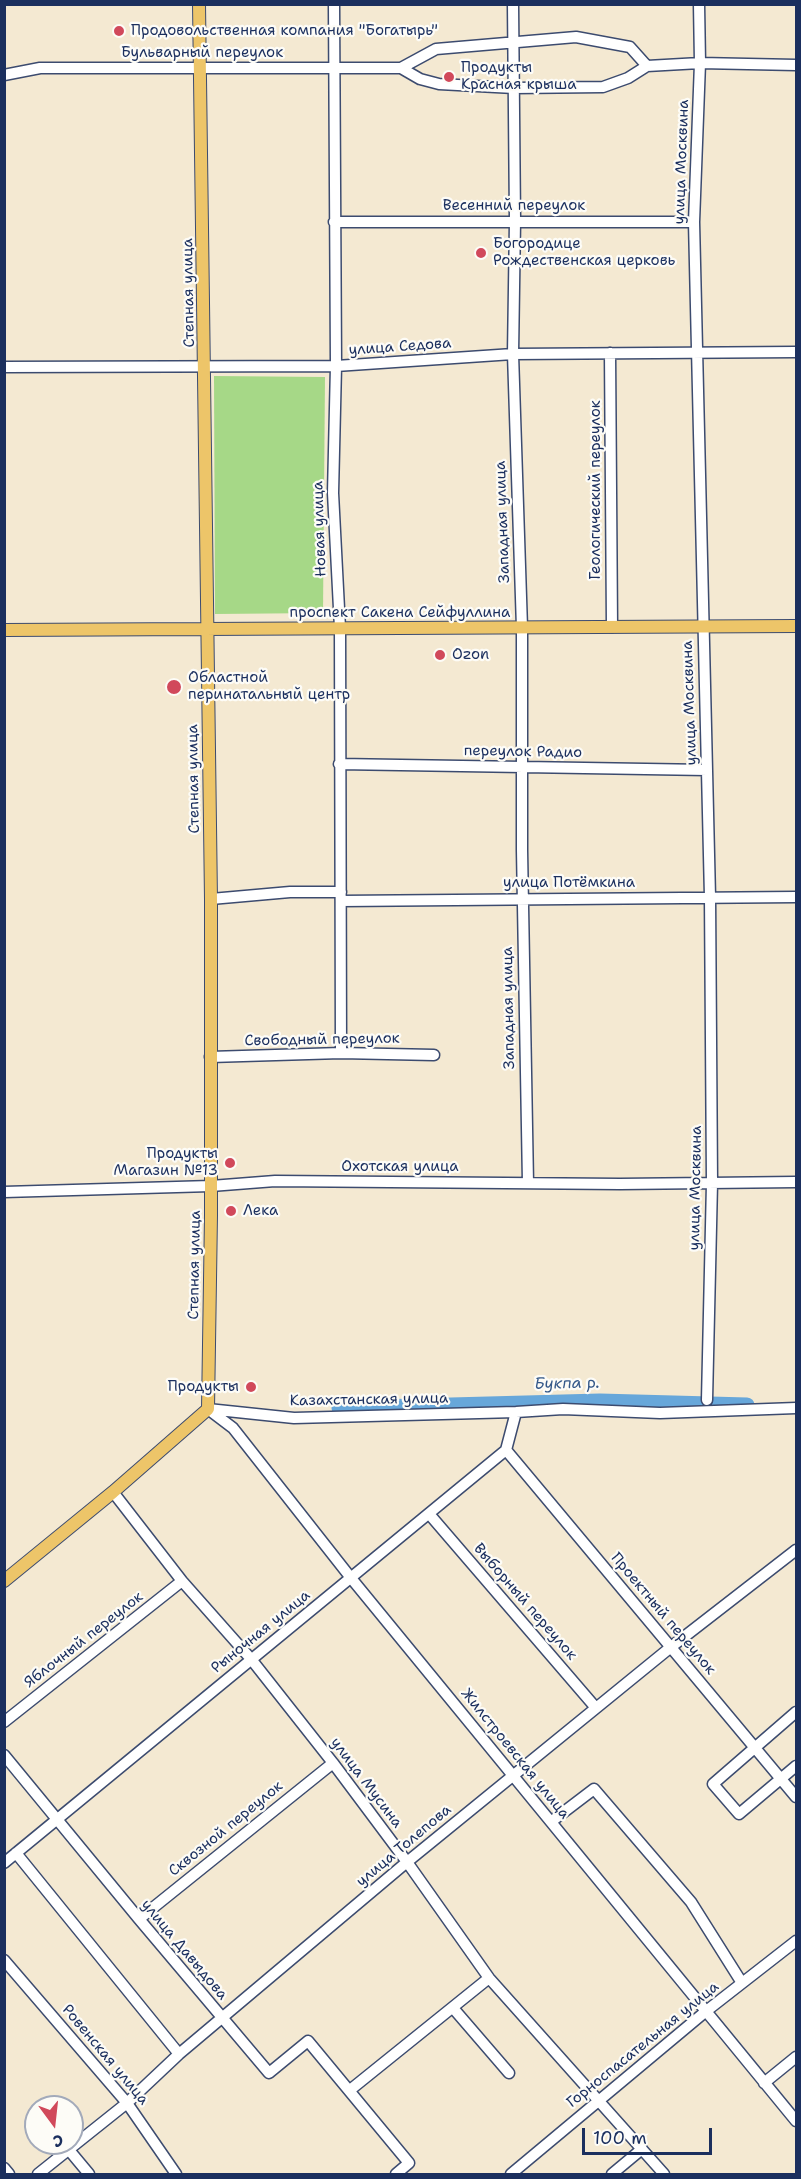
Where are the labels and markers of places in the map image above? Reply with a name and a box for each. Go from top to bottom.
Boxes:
place label: Продовольственная компания "Богатырь" [131,22,438,40]
marker: Продовольственная компания "Богатырь" [112,24,126,38]
place label: Продукты Красная крыша [461,59,576,94]
marker: Продукты Красная крыша [442,70,456,84]
place label: Богородице Рождественская церковь [493,235,675,270]
marker: Богородице Рождественская церковь [474,246,488,260]
place label: Ozon [452,646,489,664]
marker: Ozon [433,648,447,662]
place label: Областной перинатальный центр [188,669,350,704]
marker: Областной перинатальный центр [165,678,183,696]
place label: Продукты Магазин №13 [114,1145,218,1180]
marker: Продукты Магазин №13 [223,1156,237,1170]
place label: Лека [243,1202,278,1220]
marker: Лека [224,1204,238,1218]
place label: Продукты [168,1378,239,1396]
marker: Продукты [244,1380,258,1394]

